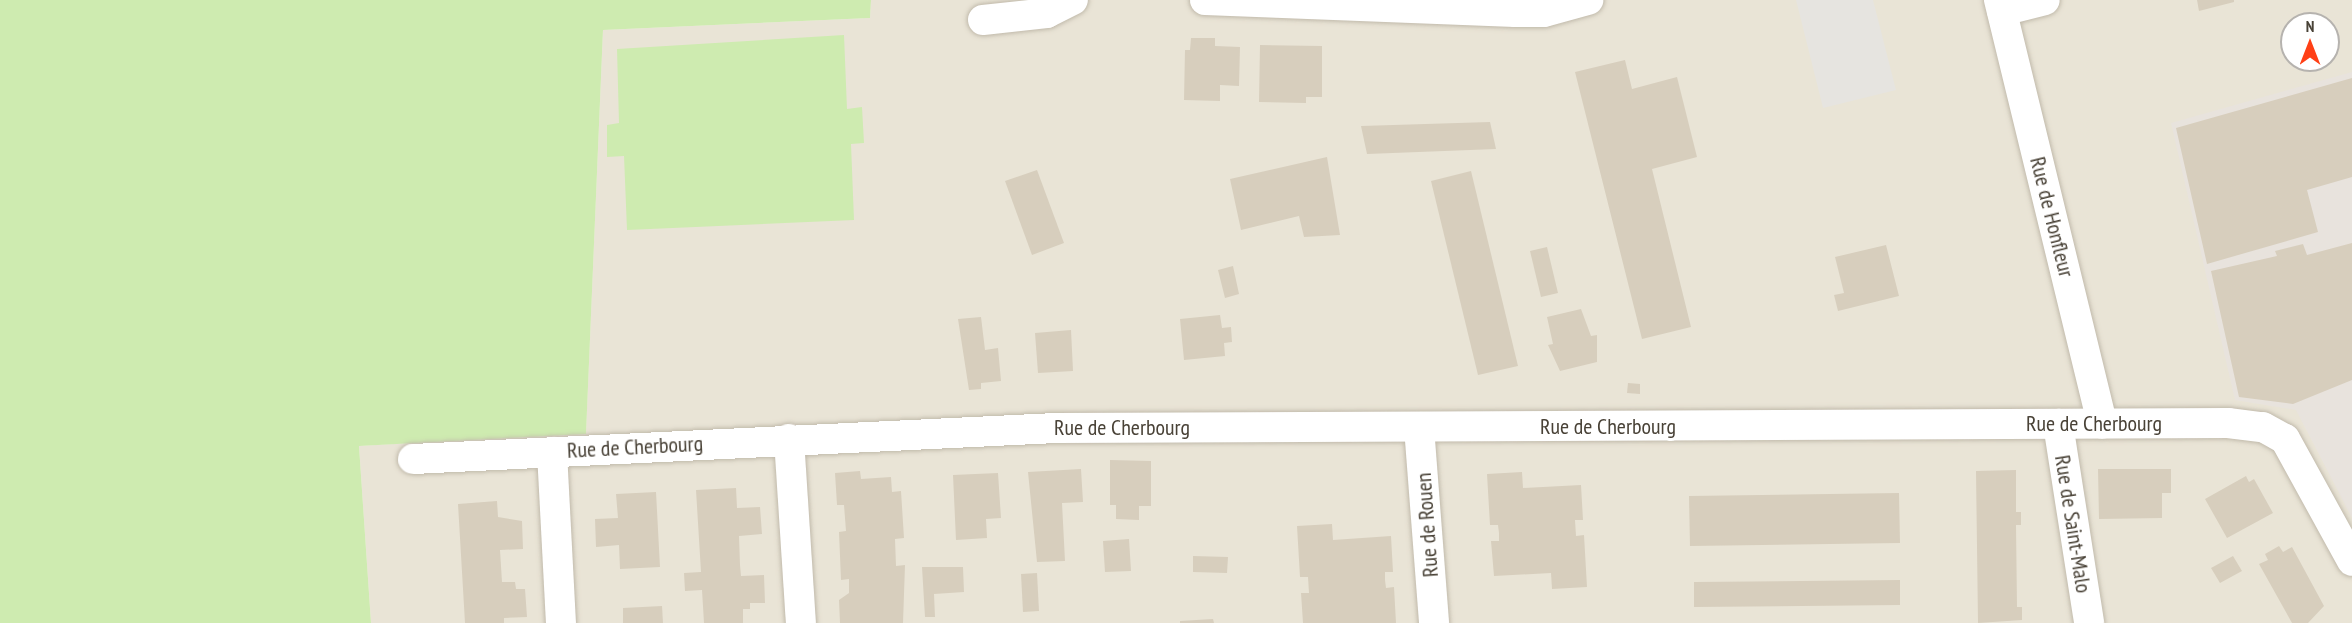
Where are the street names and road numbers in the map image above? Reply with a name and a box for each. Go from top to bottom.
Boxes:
street label: Rue de Honfleur [2024,154,2080,280]
street label: Rue de Cherbourg [2026,411,2162,437]
street label: Rue de Cherbourg [1540,414,1676,440]
street label: Rue de Cherbourg [1054,415,1190,441]
street label: Rue de Cherbourg [566,430,704,464]
street label: Rue de Saint-Malo [2049,453,2097,595]
street label: Rue de Rouen [1410,472,1444,578]

